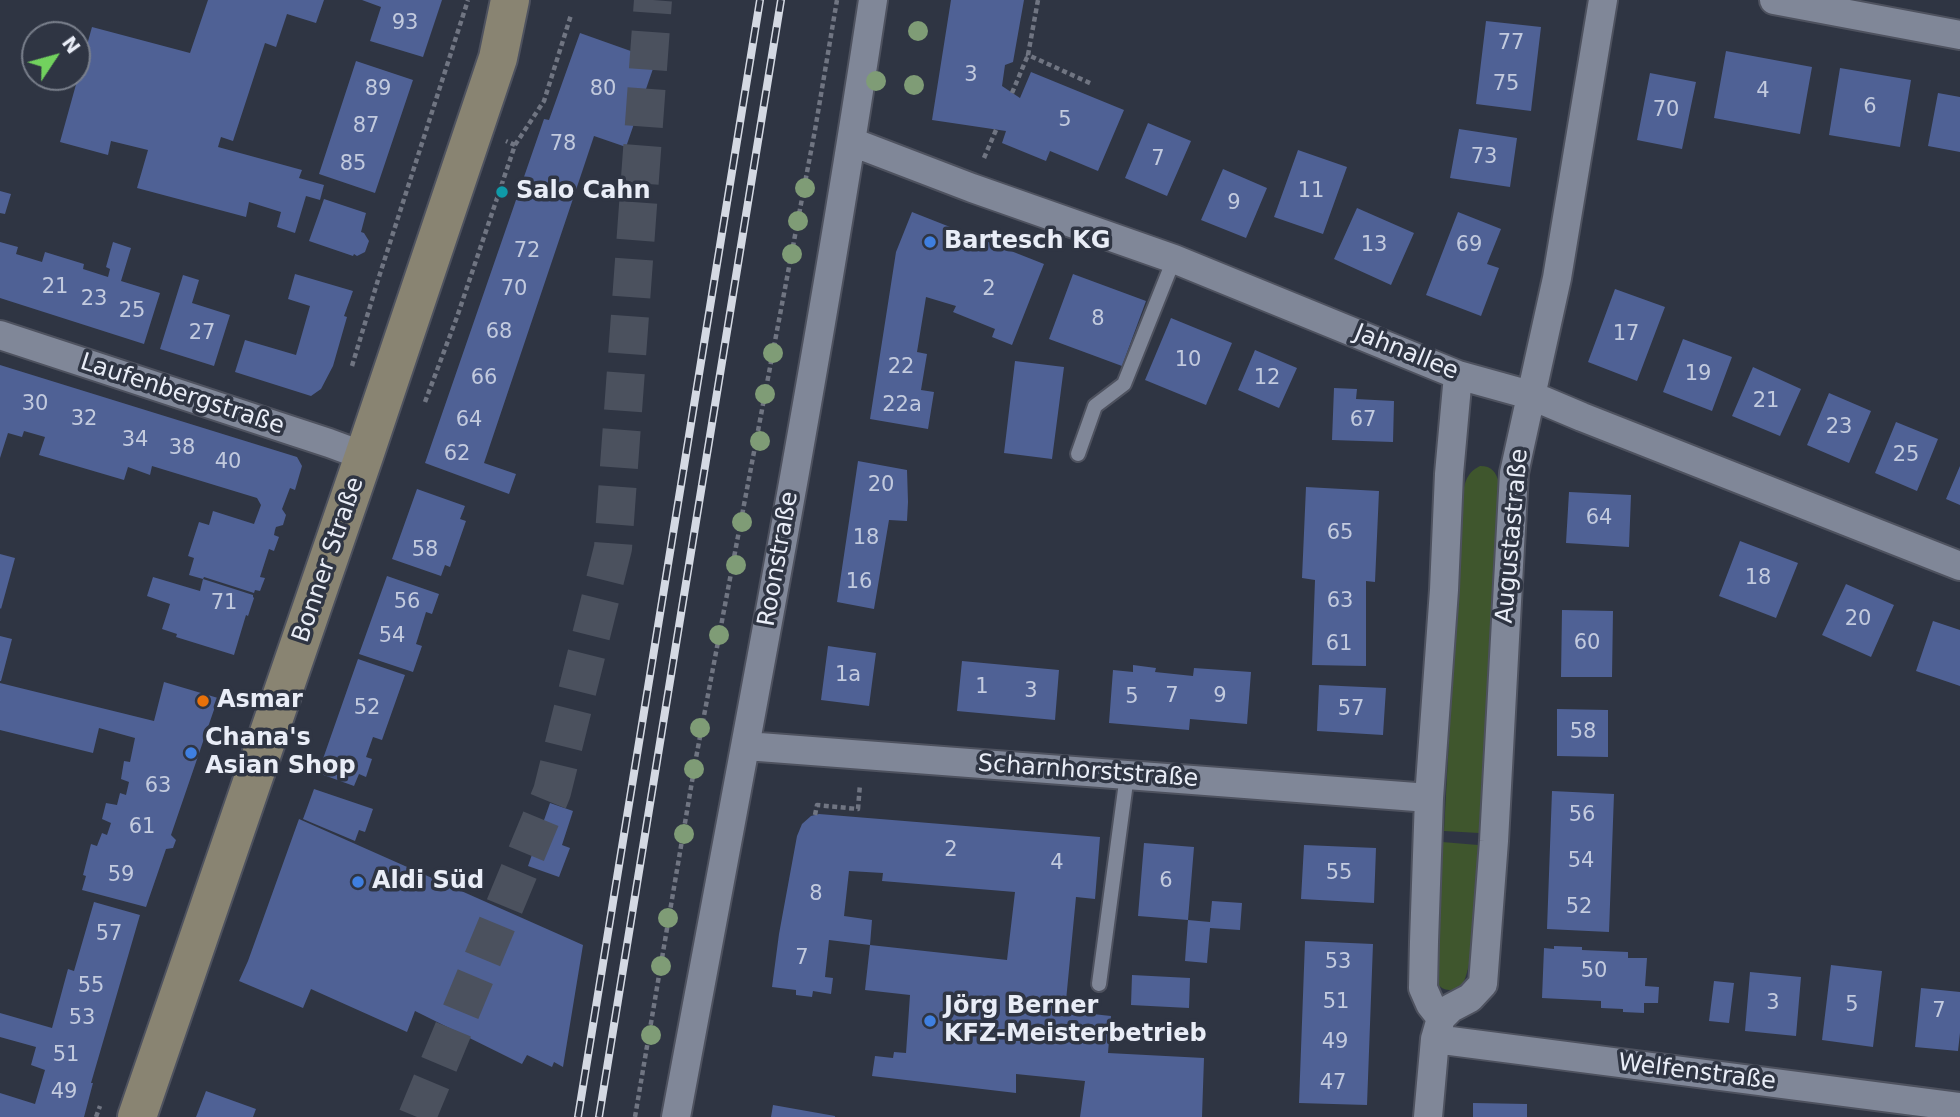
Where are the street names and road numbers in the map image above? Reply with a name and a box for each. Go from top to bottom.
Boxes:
street label: Jahnallee [1350,319,1462,387]
street label: Laufenbergstraße [76,348,288,442]
street label: Augustastraße [1491,448,1535,624]
street label: Bonner Straße [287,474,371,646]
street label: Roonstraße [753,489,805,629]
street label: Scharnhorststraße [977,750,1199,794]
street label: Welfenstraße [1617,1049,1777,1097]

